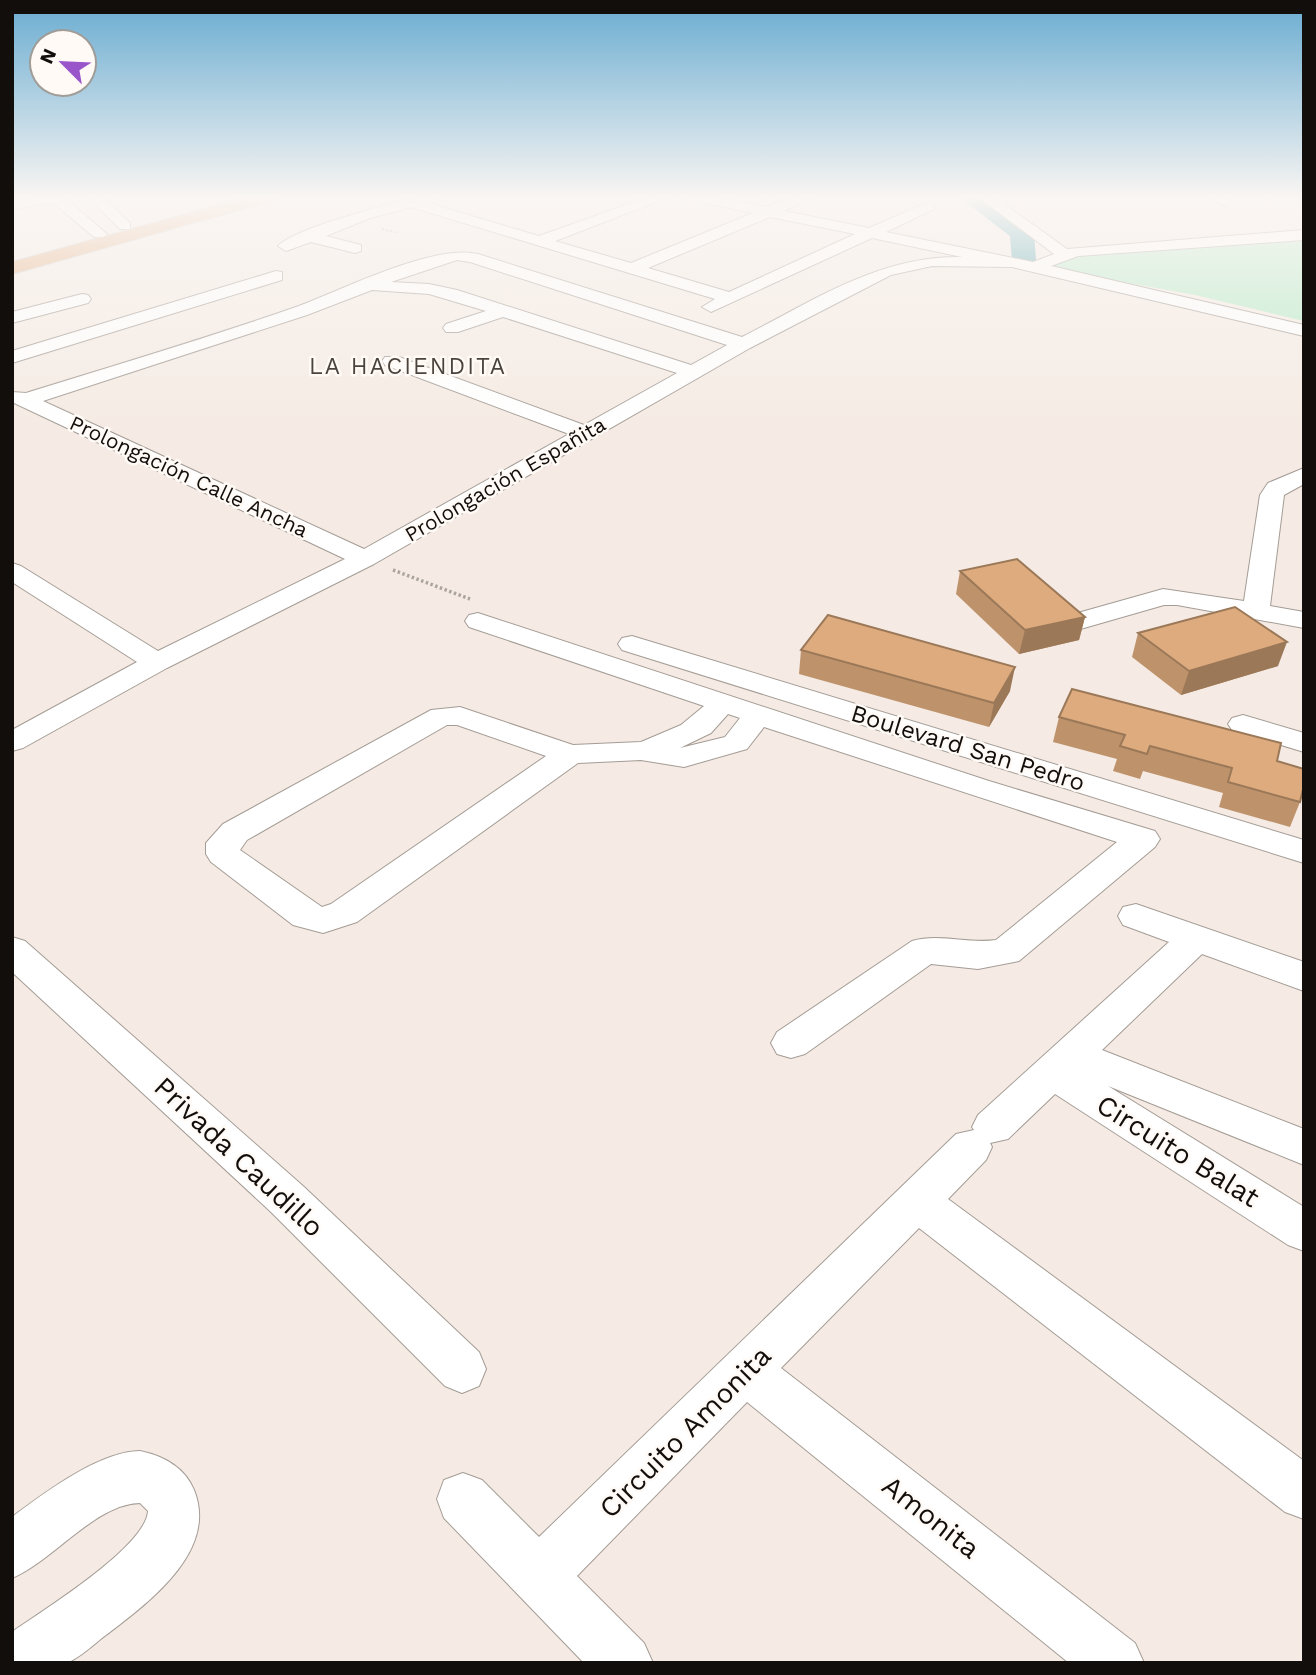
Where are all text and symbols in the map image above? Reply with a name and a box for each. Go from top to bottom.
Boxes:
north arrow [28,28,98,98]
text: N [35,45,61,67]
district label: LA HACIENDITA [309,353,507,380]
street label: Prolongación Calle Ancha [66,410,312,542]
street label: Prolongación Españita [400,411,610,547]
street label: Boulevard San Pedro [848,699,1088,797]
street label: Privada Caudillo [147,1070,331,1244]
street label: Circuito Balat [1090,1088,1266,1214]
street label: Circuito Amonita [592,1339,778,1525]
street label: Amonita [876,1469,986,1565]

